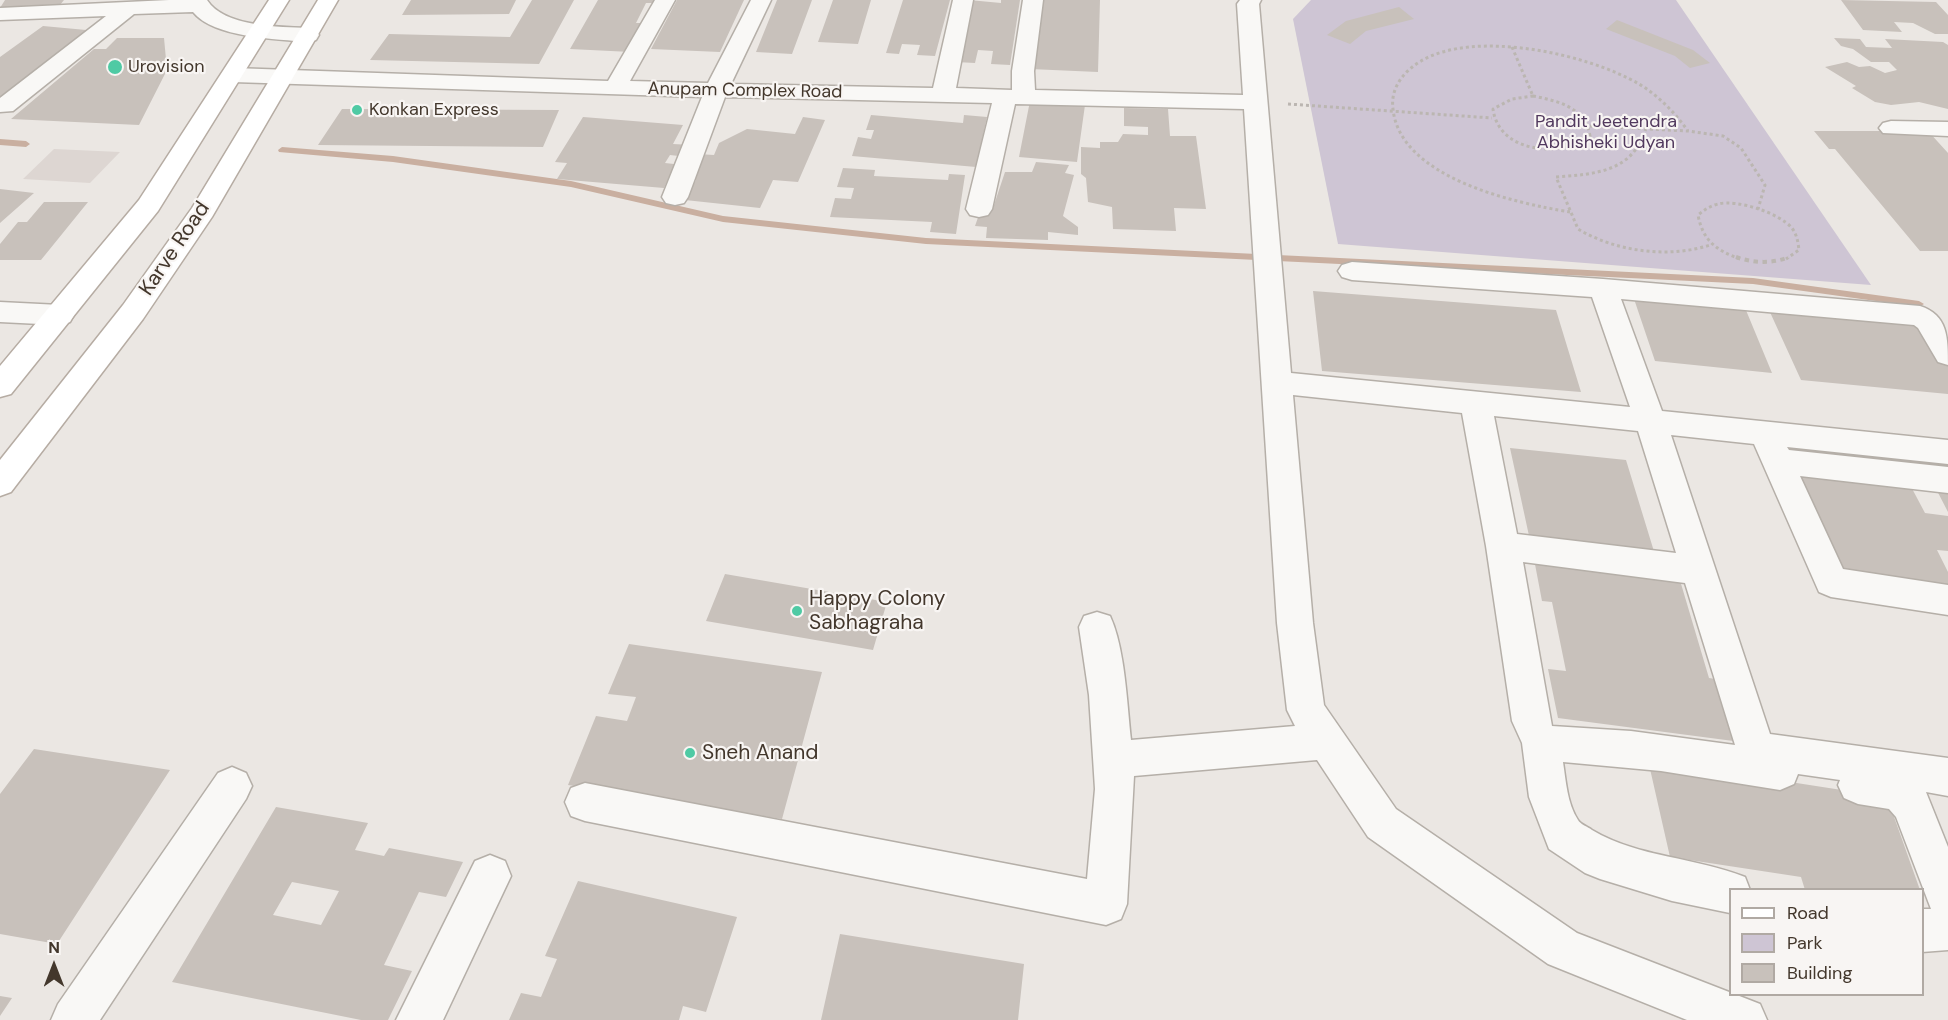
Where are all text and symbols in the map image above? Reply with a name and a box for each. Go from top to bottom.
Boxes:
place label: Urovision [128,56,204,78]
marker: Urovision [106,58,124,76]
street label: Anupam Complex Road [647,79,843,103]
place label: Konkan Express [369,99,499,121]
marker: Konkan Express [350,103,364,117]
park label: Pandit Jeetendra Abhisheki Udyan [1535,111,1677,154]
street label: Karve Road [134,197,216,301]
place label: Happy Colony Sabhagraha [809,586,945,636]
marker: Happy Colony Sabhagraha [790,604,804,618]
place label: Sneh Anand [702,740,818,766]
marker: Sneh Anand [683,746,697,760]
legend [1729,888,1924,996]
text: Road [1787,901,1829,925]
text: Park [1787,931,1823,955]
north arrow [24,936,84,996]
text: N [48,937,60,958]
text: Building [1787,961,1852,985]

